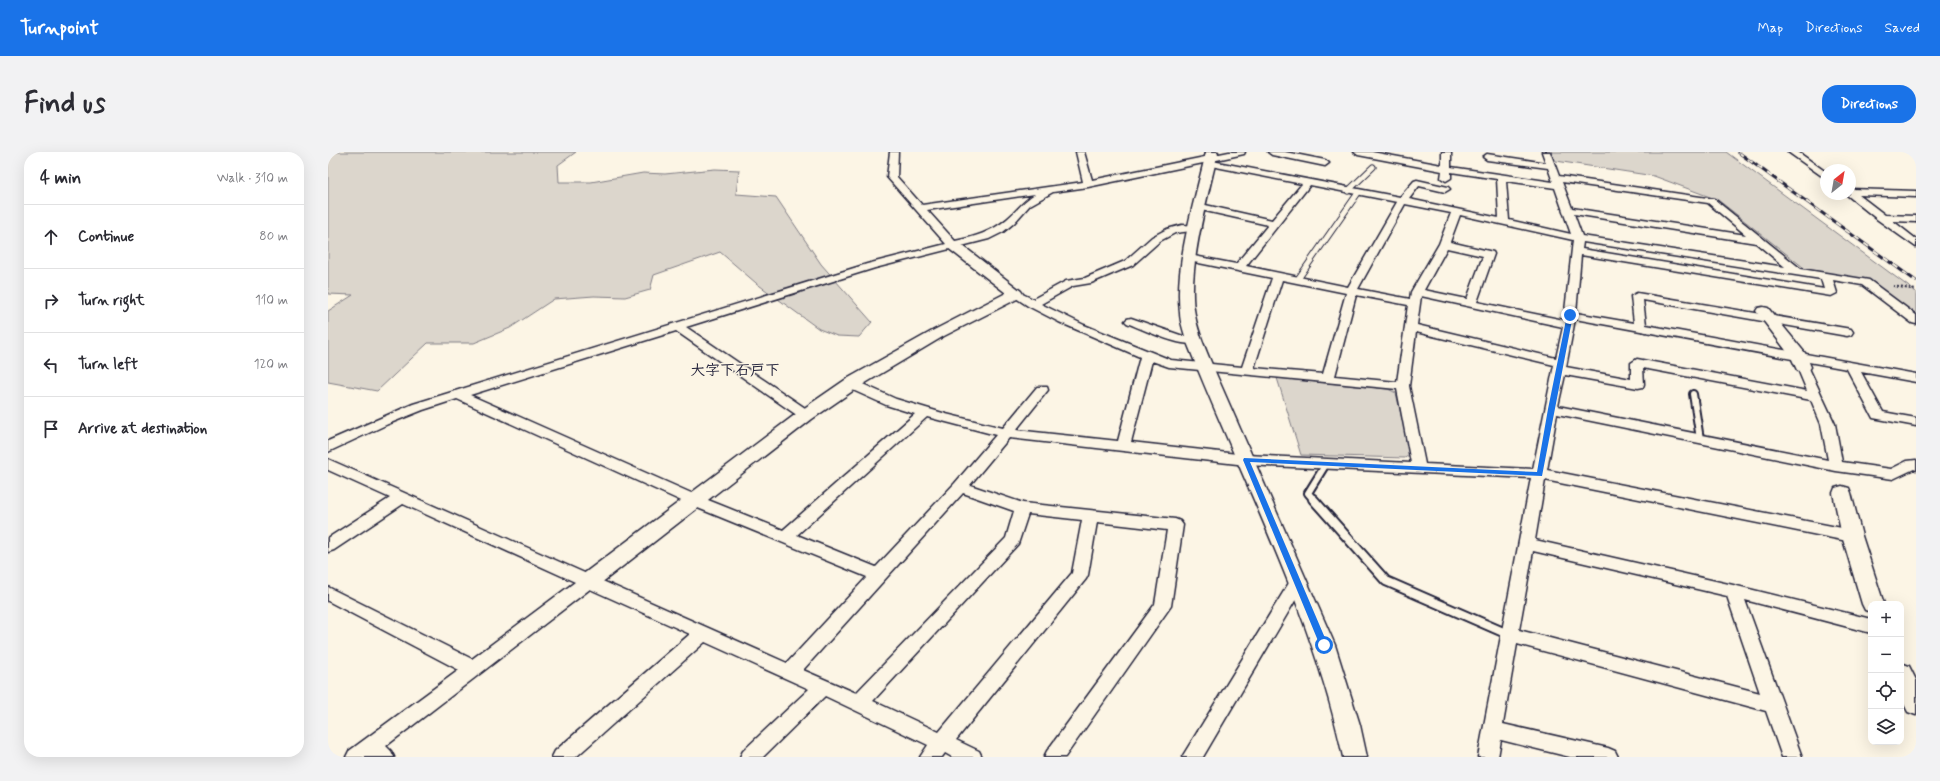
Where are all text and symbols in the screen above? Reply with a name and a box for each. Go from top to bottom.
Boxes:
text: Turnpoint [20,16,99,41]
text: Map [1757,19,1783,37]
text: Directions [1805,19,1863,37]
text: Saved [1885,19,1920,37]
button: Directions [1822,85,1916,123]
text: Find us [24,86,105,123]
north arrow [1820,164,1856,200]
text: 4 min [40,167,81,189]
text: Walk · 310 m [217,170,288,187]
icon: ahead [40,226,62,248]
text: Continue [78,227,134,247]
text: 80 m [259,228,288,245]
icon: right [40,290,62,312]
text: Turn right [78,291,145,311]
text: 110 m [255,292,288,309]
route end [1561,306,1579,324]
icon: left [40,354,62,376]
text: Turn left [78,355,138,375]
text: 120 m [254,356,288,373]
district label: 大字下石戸下 [690,361,780,381]
icon: arrive [40,418,62,440]
text: Arrive at destination [78,419,207,439]
map controls [1868,601,1904,745]
button: + [1868,601,1904,637]
route start [1315,636,1333,654]
button: − [1868,637,1904,673]
button: locate [1868,673,1904,709]
button: layers [1868,709,1904,745]

